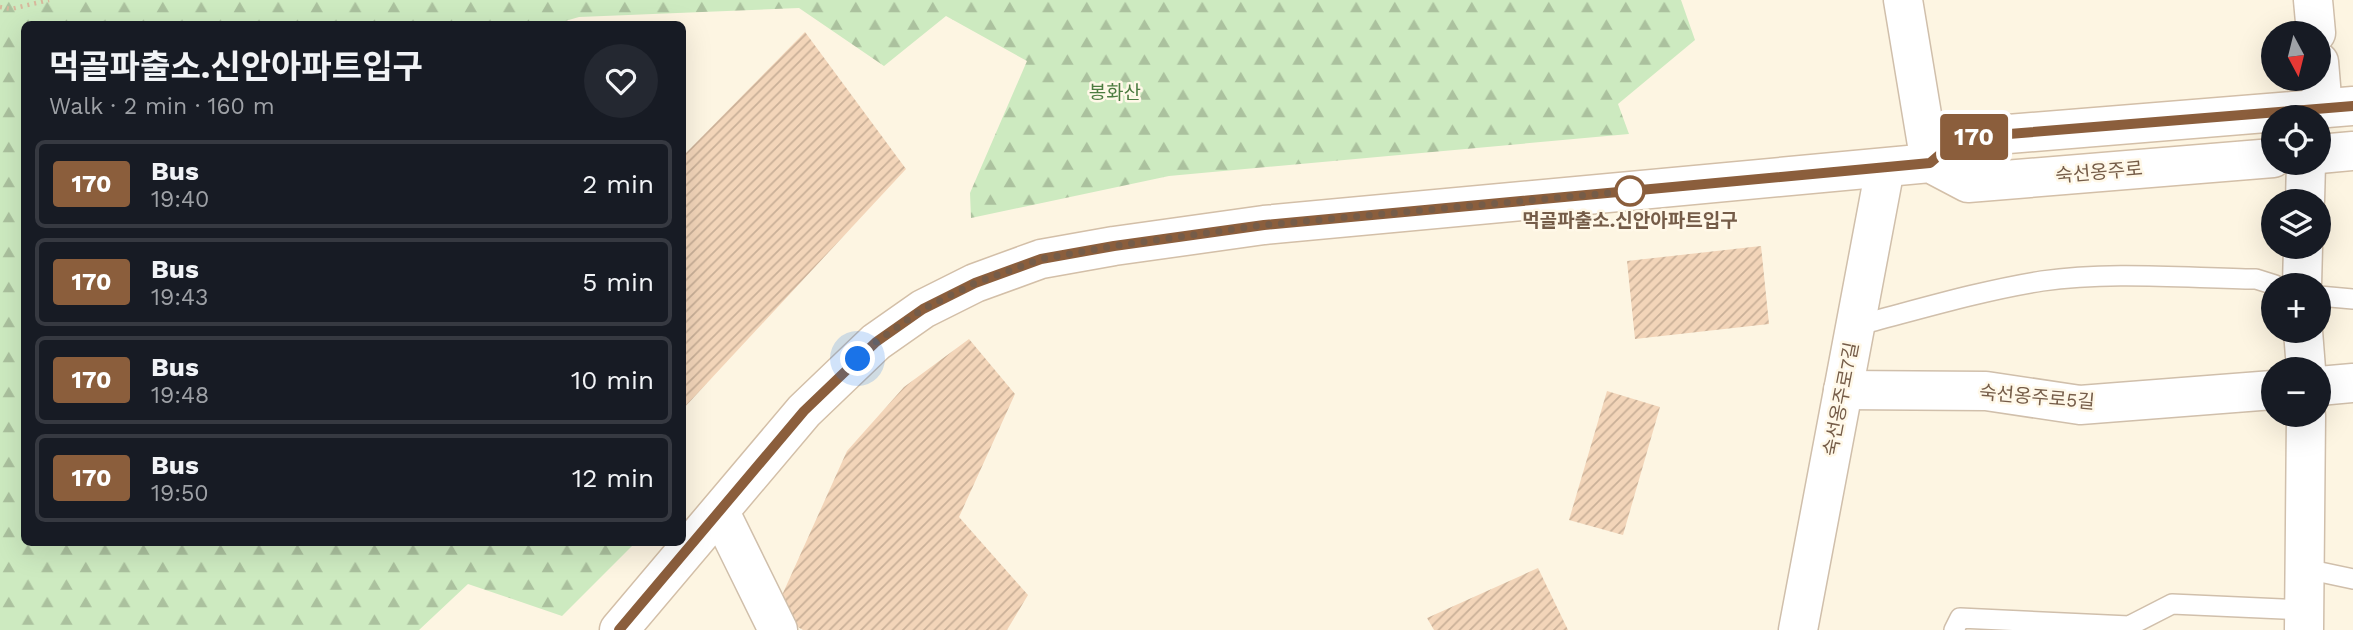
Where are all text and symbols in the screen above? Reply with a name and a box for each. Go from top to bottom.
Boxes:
north arrow [2261,21,2331,91]
map controls [2261,21,2331,427]
button: heart [584,44,658,118]
text: 먹골파출소.신안아파트입구 [49,47,423,86]
park label: 봉화산 [1089,81,1141,104]
text: Walk · 2 min · 160 m [49,93,275,120]
button: locate [2261,105,2331,175]
line badge: 170 [1934,114,2014,160]
text: 170 [1954,123,1994,151]
text: Bus [151,156,199,186]
street label: 숙선옹주로 [2054,157,2144,187]
text: 2 min [582,169,654,199]
text: 170 [72,170,111,198]
marker: 먹골파출소.신안아파트입구 [1615,176,1645,206]
text: 19:40 [151,186,209,213]
button: layers [2261,189,2331,259]
place label: 먹골파출소.신안아파트입구 [1522,209,1738,232]
text: Bus [151,254,199,284]
text: 5 min [582,267,654,297]
text: 170 [72,268,111,296]
button: + [2261,273,2331,343]
text: 19:43 [151,284,208,311]
street label: 숙선옹주로7길 [1819,340,1863,458]
your location [840,341,875,376]
text: Bus [151,352,199,382]
button: − [2261,357,2331,427]
text: 10 min [571,365,654,395]
text: 170 [72,366,111,394]
street label: 숙선옹주로5길 [1978,380,2096,414]
text: 19:48 [151,382,209,409]
text: Bus [151,450,199,480]
text: 12 min [572,463,654,493]
text: 170 [72,464,111,492]
text: 19:50 [151,480,209,507]

